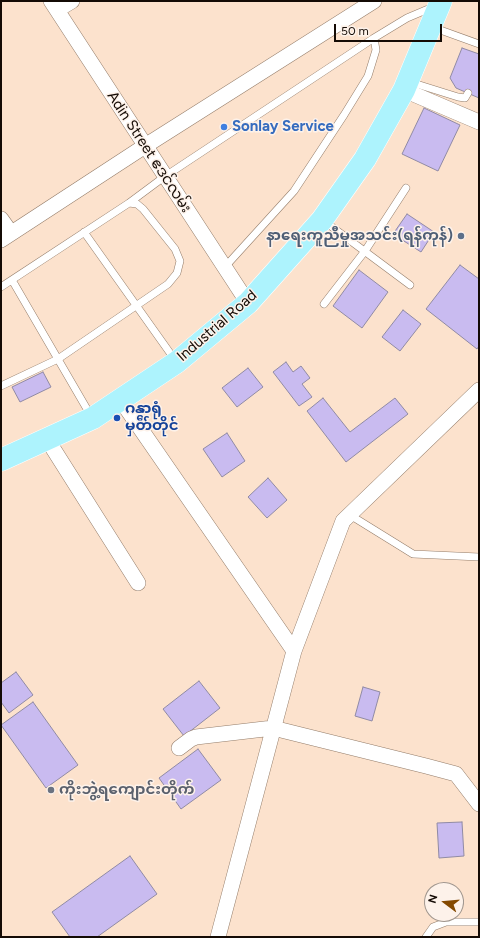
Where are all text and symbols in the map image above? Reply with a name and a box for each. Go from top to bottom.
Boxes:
scale bar [336,16,444,42]
text: 50 m [341,24,369,38]
street label: Adin Street ဧဒင်လမ်း [103,88,195,216]
place label: Sonlay Service [232,118,334,136]
marker: Sonlay Service [219,122,229,132]
place label: နာရေးကူညီမှုအသင်း(ရန်ကုန်) [266,227,453,245]
marker: နာရေးကူညီမှုအသင်း(ရန်ကုန်) [456,231,466,241]
street label: Industrial Road [173,286,261,366]
place label: ဂန္ဓာရုံ မှတ်တိုင် [125,400,179,435]
marker: ဂန္ဓာရုံ မှတ်တိုင် [112,413,122,423]
place label: ကိုးဘွဲ့ရကျောင်းတိုက် [59,781,194,799]
marker: ကိုးဘွဲ့ရကျောင်းတိုက် [46,785,56,795]
north arrow [424,882,464,922]
text: N [426,893,440,905]

